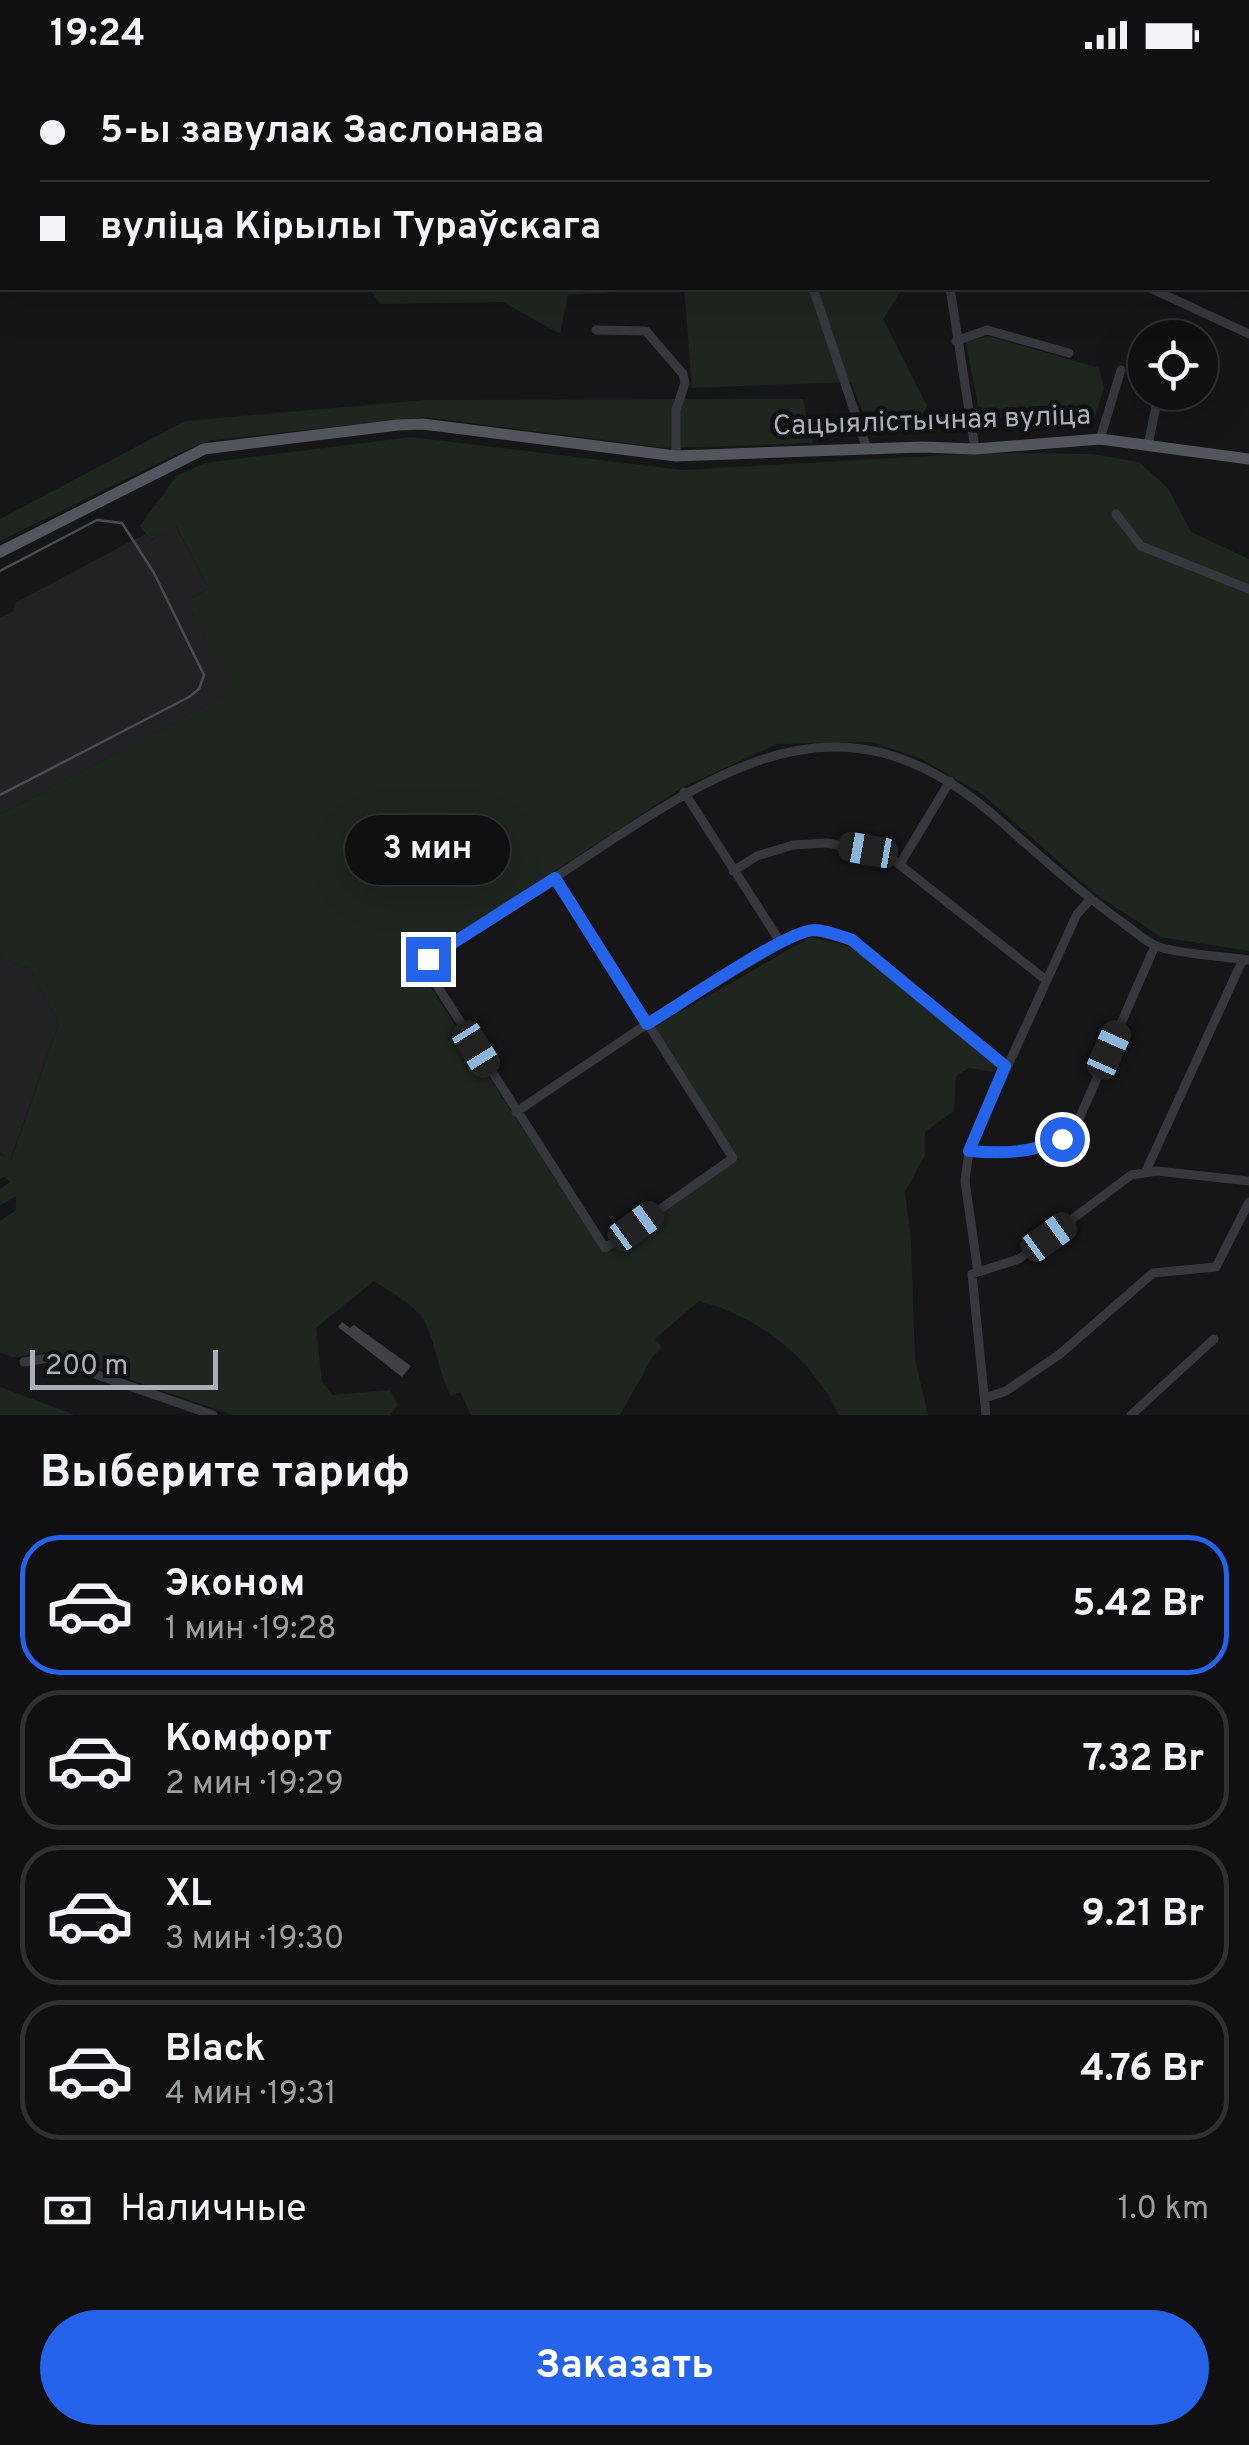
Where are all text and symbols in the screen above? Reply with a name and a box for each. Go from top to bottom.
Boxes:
text: 19:24 [50,11,145,60]
text: 5-ы завулак Заслонава [100,108,544,157]
text: вуліца Кірылы Тураўскага [100,204,601,253]
map controls [1128,320,1218,410]
button: locate [1128,320,1218,410]
street label: Сацыялістычная вуліца [772,398,1092,446]
callout: 3 мин [346,814,510,884]
text: 3 мин [383,830,472,870]
car [836,830,900,870]
route end [406,937,451,982]
car [447,1016,505,1082]
car [1083,1016,1135,1084]
route start [1040,1117,1085,1162]
car [603,1196,669,1256]
car [1016,1207,1082,1267]
scale bar [30,1345,218,1390]
text: 200 m [45,1349,128,1385]
text: Выберите тариф [40,1446,410,1503]
icon: car [45,1560,135,1650]
text: Эконом [165,1561,305,1610]
text: 5.42 Br [1072,1581,1204,1630]
text: 1 мин · 19:28 [165,1610,337,1650]
icon: car [45,1715,135,1805]
text: Комфорт [165,1716,332,1765]
text: 7.32 Br [1082,1736,1204,1785]
text: 2 мин · 19:29 [165,1765,344,1805]
icon: car [45,1870,135,1960]
text: XL [165,1871,212,1920]
text: 9.21 Br [1081,1891,1204,1940]
text: 3 мин · 19:30 [165,1920,344,1960]
icon: car [45,2025,135,2115]
text: Black [165,2026,265,2075]
text: 4.76 Br [1080,2046,1204,2095]
text: 4 мин · 19:31 [165,2075,337,2115]
icon: cash [40,2183,95,2238]
text: Наличные [120,2186,307,2235]
text: 1.0 km [1118,2190,1209,2230]
button: Заказать [40,2310,1209,2425]

